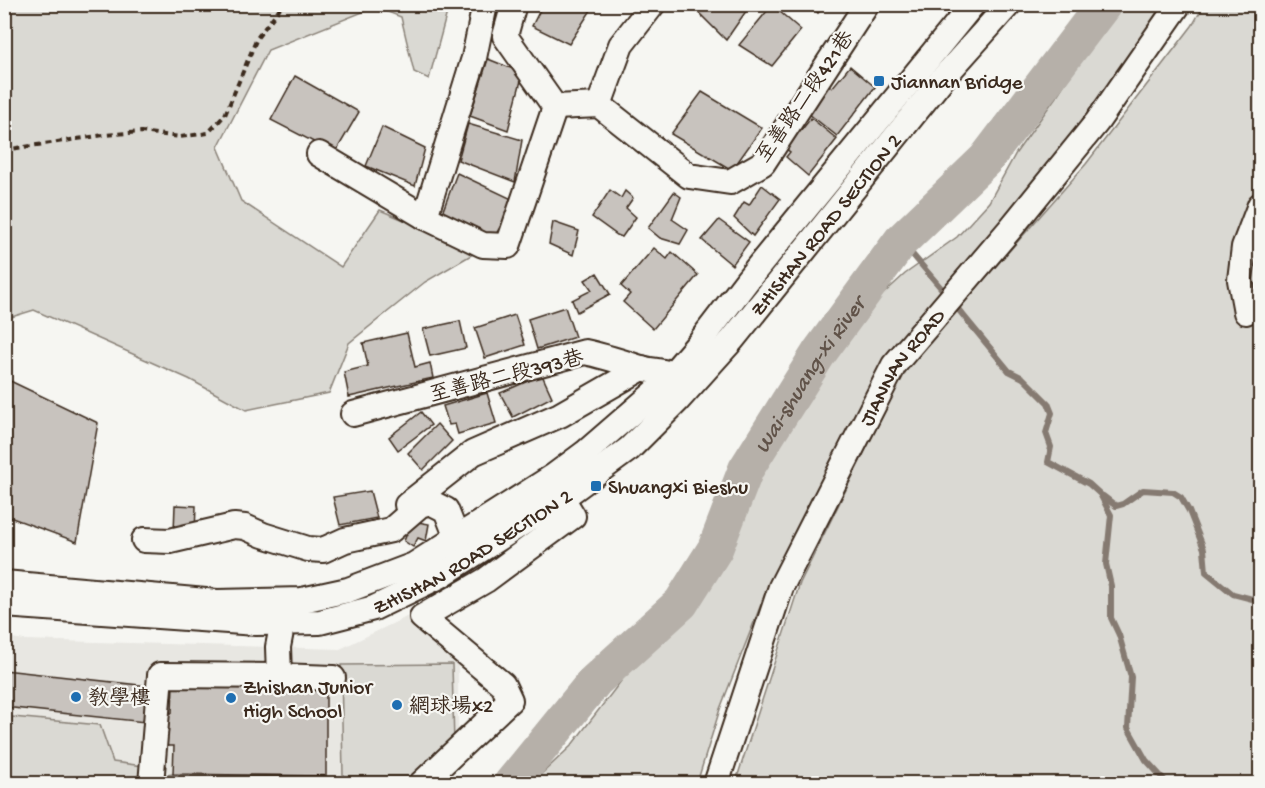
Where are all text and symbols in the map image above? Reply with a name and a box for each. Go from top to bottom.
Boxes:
street label: 至善路二段421巷 [751,26,861,169]
place label: Jiannan Bridge [891,72,1024,97]
marker: Jiannan Bridge [872,74,886,88]
street label: ZHISHAN ROAD SECTION 2 [747,130,909,323]
water label: Wai-shuang-xi River [750,290,875,459]
street label: JIANNAN ROAD [856,305,952,431]
street label: 至善路二段393巷 [427,345,587,410]
place label: Shuangxi Bieshu [608,477,748,502]
marker: Shuangxi Bieshu [589,479,603,493]
street label: ZHISHAN ROAD SECTION 2 [370,485,579,622]
place label: Zhishan Junior High School [243,677,373,726]
place label: 教學樓 [88,686,151,713]
marker: 教學樓 [69,690,83,704]
marker: Zhishan Junior High School [224,691,238,705]
place label: 網球場x2 [409,694,493,721]
marker: 網球場x2 [390,698,404,712]

